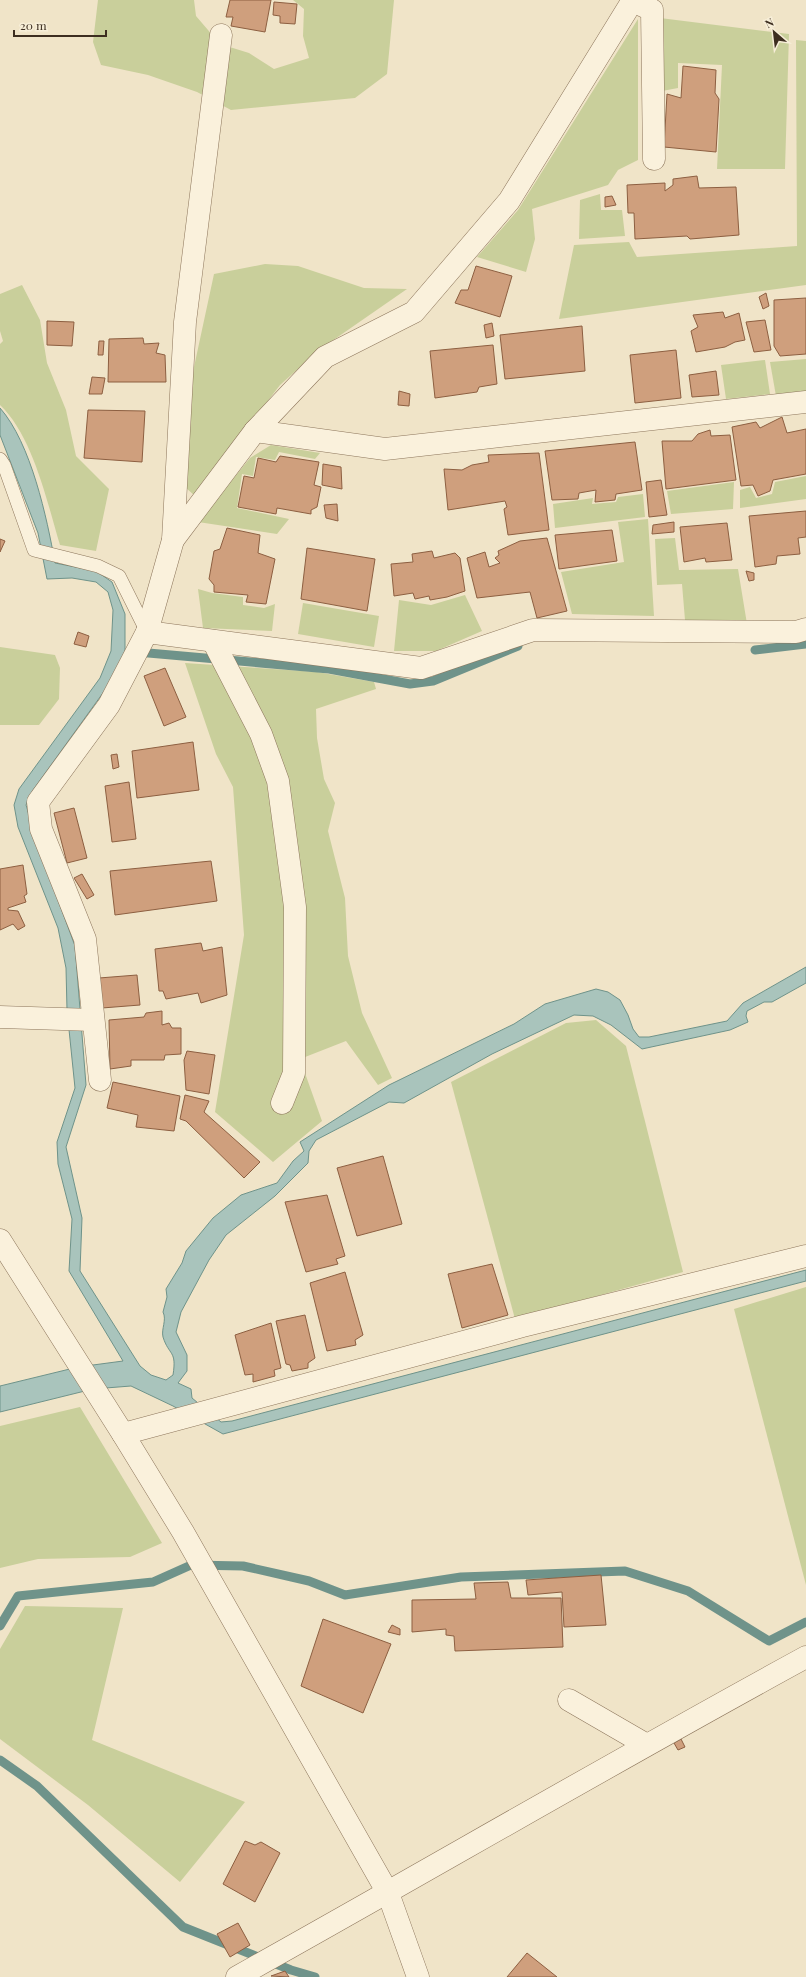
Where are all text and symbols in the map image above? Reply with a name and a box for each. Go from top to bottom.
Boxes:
scale bar [14,12,106,38]
north arrow [754,12,794,52]
text: N [762,14,776,31]
text: 20 m [20,17,47,33]

